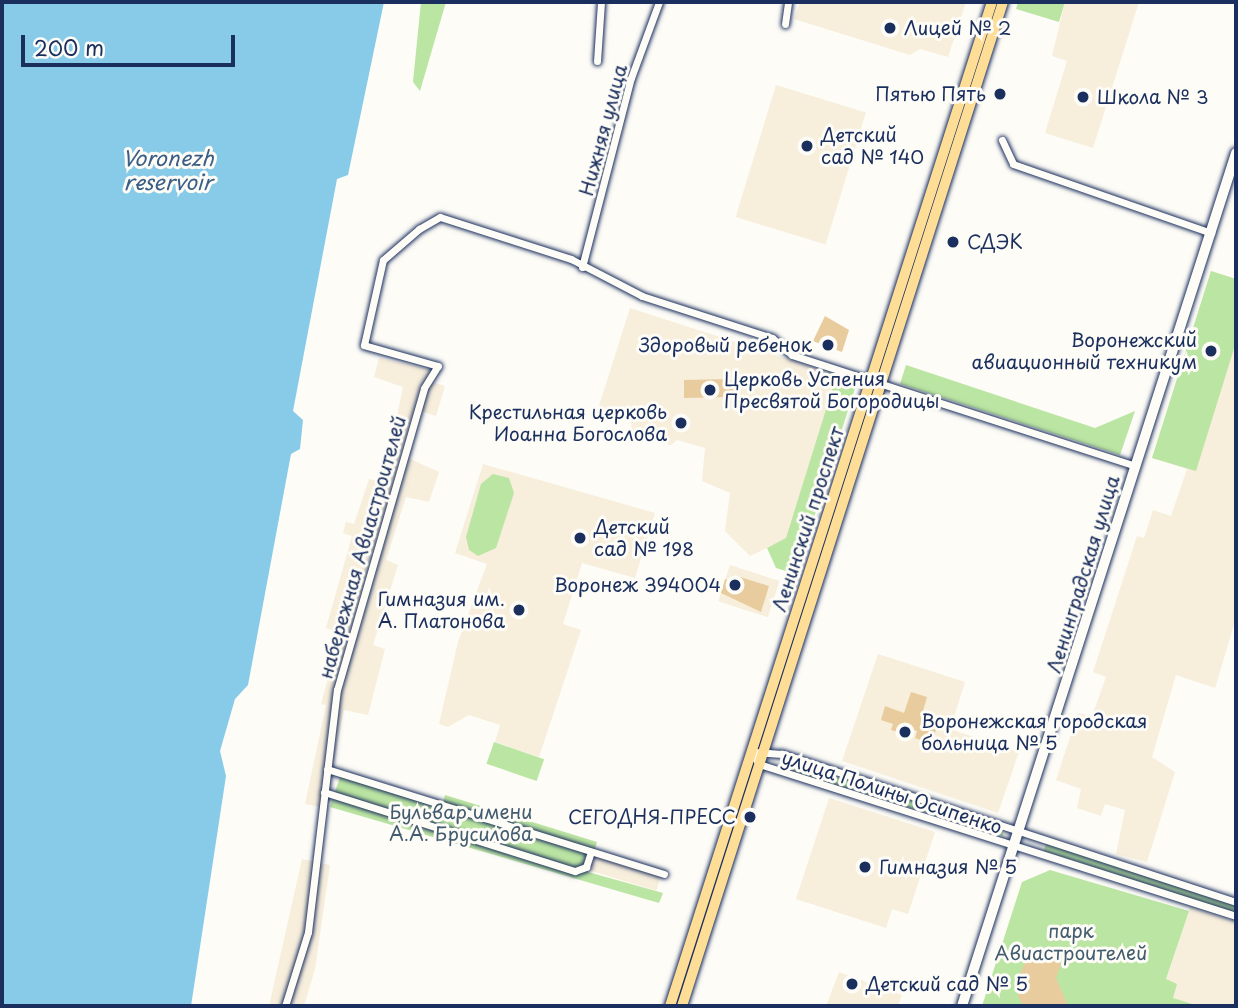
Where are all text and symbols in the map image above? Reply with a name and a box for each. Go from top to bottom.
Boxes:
place label: Лицей № 2 [904,17,1011,39]
marker: Лицей № 2 [882,20,898,36]
scale bar [24,21,238,65]
text: 200 m [34,31,104,63]
street label: Нижняя улица [574,61,632,199]
place label: Пятью Пять [875,83,986,105]
marker: Пятью Пять [992,86,1008,102]
place label: Школа № 3 [1097,86,1209,108]
marker: Школа № 3 [1075,89,1091,105]
place label: Детский сад № 140 [821,124,925,168]
marker: Детский сад № 140 [799,138,815,154]
water label: Voronezh reservoir [122,144,214,194]
place label: СДЭК [967,231,1023,253]
marker: СДЭК [945,234,961,250]
place label: Воронежский авиационный техникум [971,329,1197,373]
place label: Здоровый ребенок [639,334,812,356]
marker: Здоровый ребенок [818,335,838,355]
marker: Воронежский авиационный техникум [1203,343,1219,359]
place label: Церковь Успения Пресвятой Богородицы [724,368,940,412]
marker: Церковь Успения Пресвятой Богородицы [702,382,718,398]
place label: Крестильная церковь Иоанна Богослова [468,401,667,445]
street label: набережная Авиастроителей [313,413,411,681]
marker: Крестильная церковь Иоанна Богослова [673,415,689,431]
street label: Ленинский проспект [767,424,849,614]
street label: Ленинградская улица [1042,472,1124,676]
place label: Детский сад № 198 [594,516,694,560]
marker: Детский сад № 198 [572,530,588,546]
place label: Воронеж 394004 [554,574,721,596]
marker: Воронеж 394004 [727,577,743,593]
place label: Гимназия им. А. Платонова [378,588,505,632]
marker: Гимназия им. А. Платонова [511,602,527,618]
place label: Воронежская городская больница № 5 [921,710,1148,754]
marker: Воронежская городская больница № 5 [895,722,915,742]
street label: улица Полины Осипенко [778,745,1006,839]
park label: Бульвар имени А.А. Брусилова [389,801,533,845]
place label: СЕГОДНЯ-ПРЕСС [568,806,736,828]
marker: СЕГОДНЯ-ПРЕСС [742,809,758,825]
place label: Гимназия № 5 [879,856,1016,878]
marker: Гимназия № 5 [857,859,873,875]
park label: парк Авиастроителей [995,920,1147,964]
place label: Детский сад № 5 [866,973,1029,995]
marker: Детский сад № 5 [844,976,860,992]

